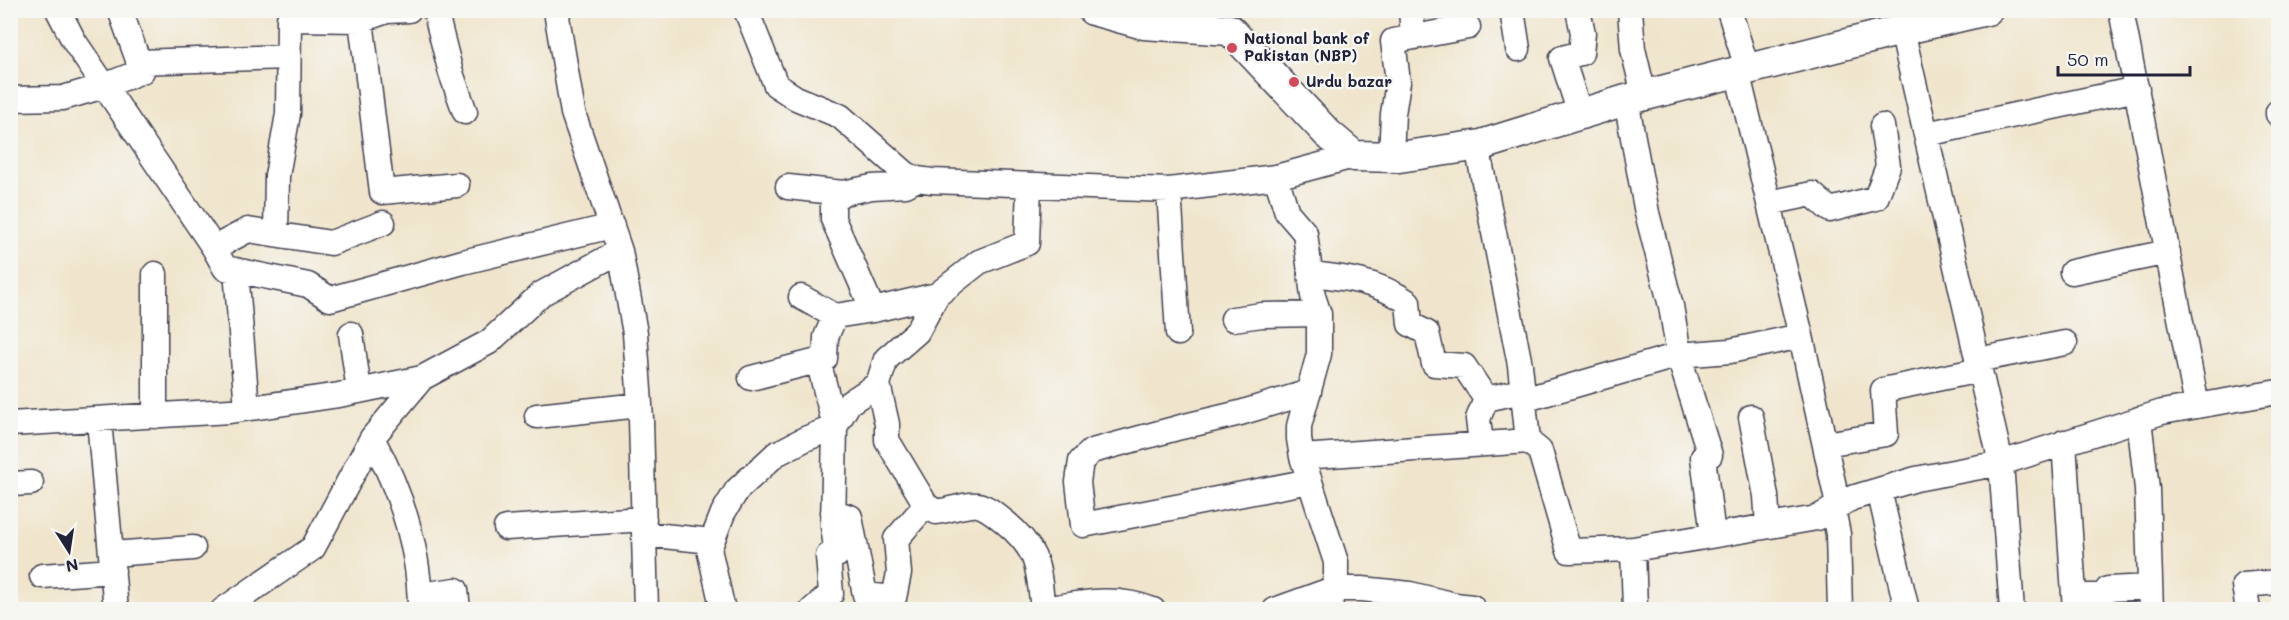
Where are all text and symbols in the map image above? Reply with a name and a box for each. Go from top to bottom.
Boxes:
place label: National bank of Pakistan (NBP) [1244,28,1370,65]
scale bar [2058,39,2190,77]
marker: National bank of Pakistan (NBP) [1225,41,1239,55]
text: 50 m [2067,47,2109,71]
place label: Urdu bazar [1306,71,1392,91]
marker: Urdu bazar [1287,75,1301,89]
north arrow [39,521,99,581]
text: N [64,555,80,578]

